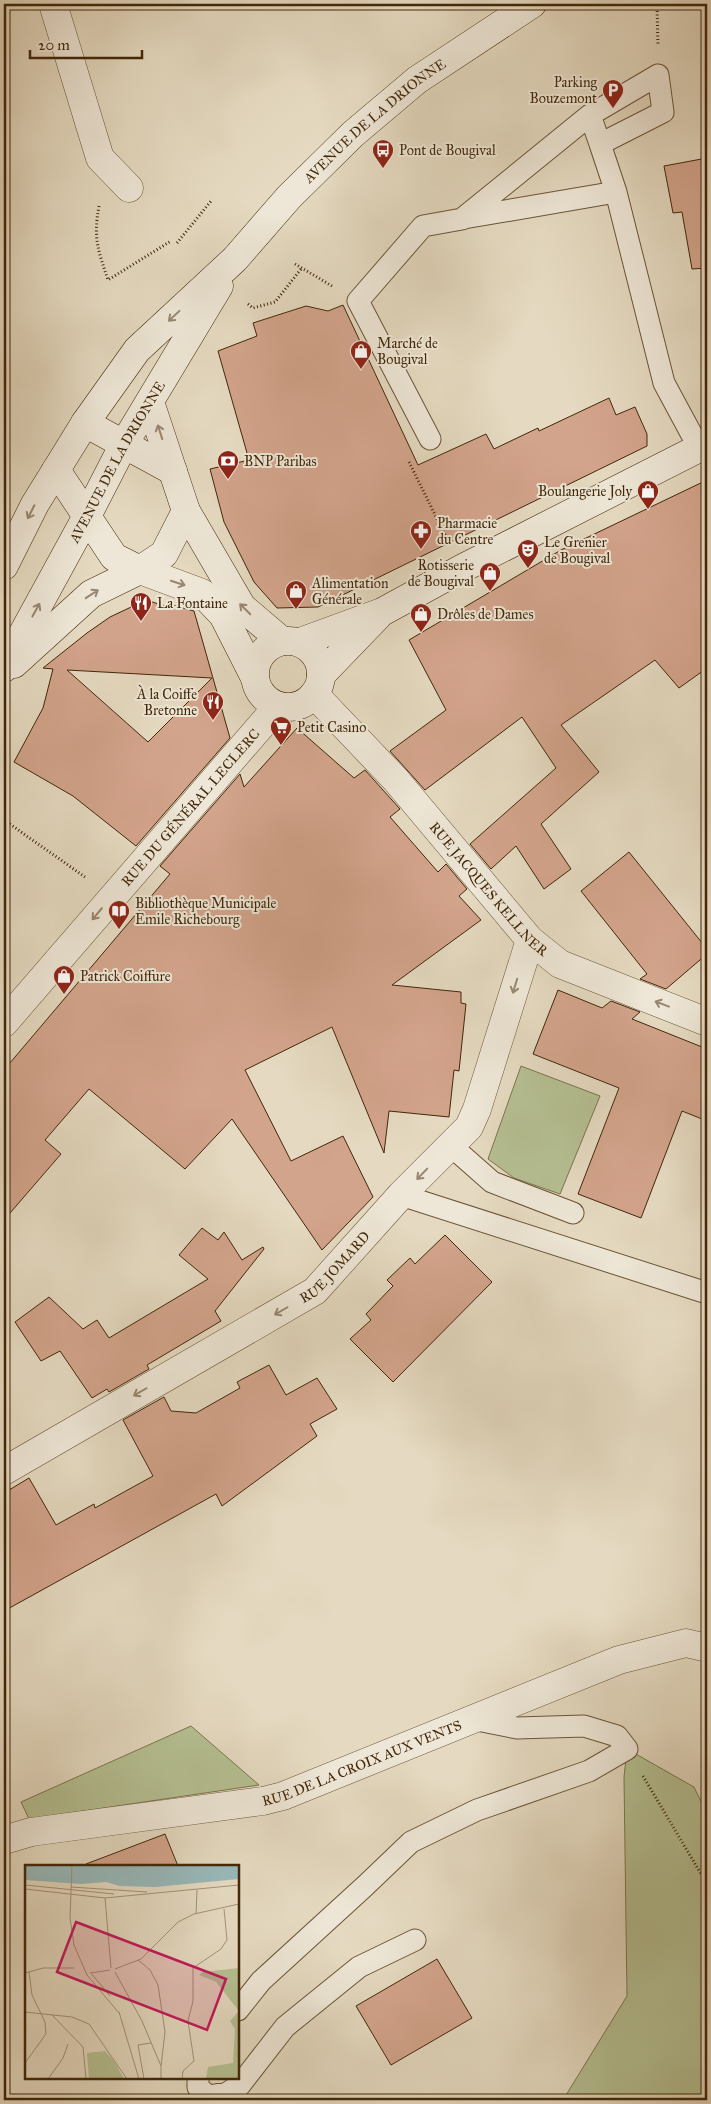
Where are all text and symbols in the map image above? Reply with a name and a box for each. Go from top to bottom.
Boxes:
scale bar [30,28,142,60]
text: 20 m [38,36,70,54]
street label: AVENUE DE LA DRIONNE [299,55,449,187]
place label: Parking Bouzemont [529,74,597,107]
parking icon: Parking Bouzemont [601,78,625,109]
bus stop icon: Pont de Bougival [371,138,395,169]
place label: Pont de Bougival [399,142,496,159]
one-way arrow [168,310,180,322]
place label: Marché de Bougival [377,335,438,368]
shop icon: Marché de Bougival [349,339,373,370]
street label: AVENUE DE LA DRIONNE [65,378,168,547]
one-way arrow [155,425,164,441]
bank icon: BNP Paribas [216,449,240,480]
place label: BNP Paribas [244,453,317,470]
shop icon: Boulangerie Joly [636,479,660,510]
place label: Boulangerie Joly [538,483,632,501]
one-way arrow [26,504,35,519]
place label: Pharmacie du Centre [437,515,497,548]
pharmacy icon: Pharmacie du Centre [409,519,433,550]
place label: Le Grenier de Bougival [544,534,611,567]
theatre icon: Le Grenier de Bougival [516,538,540,569]
place label: Rotisserie de Bougival [408,557,474,590]
shop icon: Rotisserie de Bougival [478,561,502,592]
place label: Alimentation Générale [311,575,389,608]
one-way arrow [170,579,186,588]
shop icon: Alimentation Générale [284,579,308,610]
one-way arrow [85,589,99,600]
restaurant icon: La Fontaine [129,591,153,622]
place label: La Fontaine [157,595,228,612]
shop icon: Drôles de Dames [409,602,433,633]
one-way arrow [31,603,41,617]
one-way arrow [239,603,251,615]
place label: Drôles de Dames [437,606,534,623]
place label: À la Coiffe Bretonne [136,684,197,719]
restaurant icon: À la Coiffe Bretonne [201,690,225,721]
supermarket icon: Petit Casino [269,715,293,746]
place label: Petit Casino [297,719,366,736]
street label: RUE DU GÉNÉRAL LECLERC [118,725,263,890]
street label: RUE JACQUES KELLNER [426,818,552,960]
place label: Bibliothèque Municipale Emile Richebourg [135,895,277,928]
library icon: Bibliothèque Municipale Emile Richebourg [107,899,131,930]
one-way arrow [91,907,102,920]
shop icon: Patrick Coiffure [52,964,76,995]
place label: Patrick Coiffure [80,968,171,985]
one-way arrow [510,978,520,994]
one-way arrow [655,999,670,1008]
one-way arrow [416,1168,428,1180]
street label: RUE JOMARD [297,1227,373,1307]
one-way arrow [274,1307,289,1316]
one-way arrow [134,1388,148,1398]
street label: RUE DE LA CROIX AUX VENTS [260,1716,464,1809]
inset map [25,1865,239,2079]

